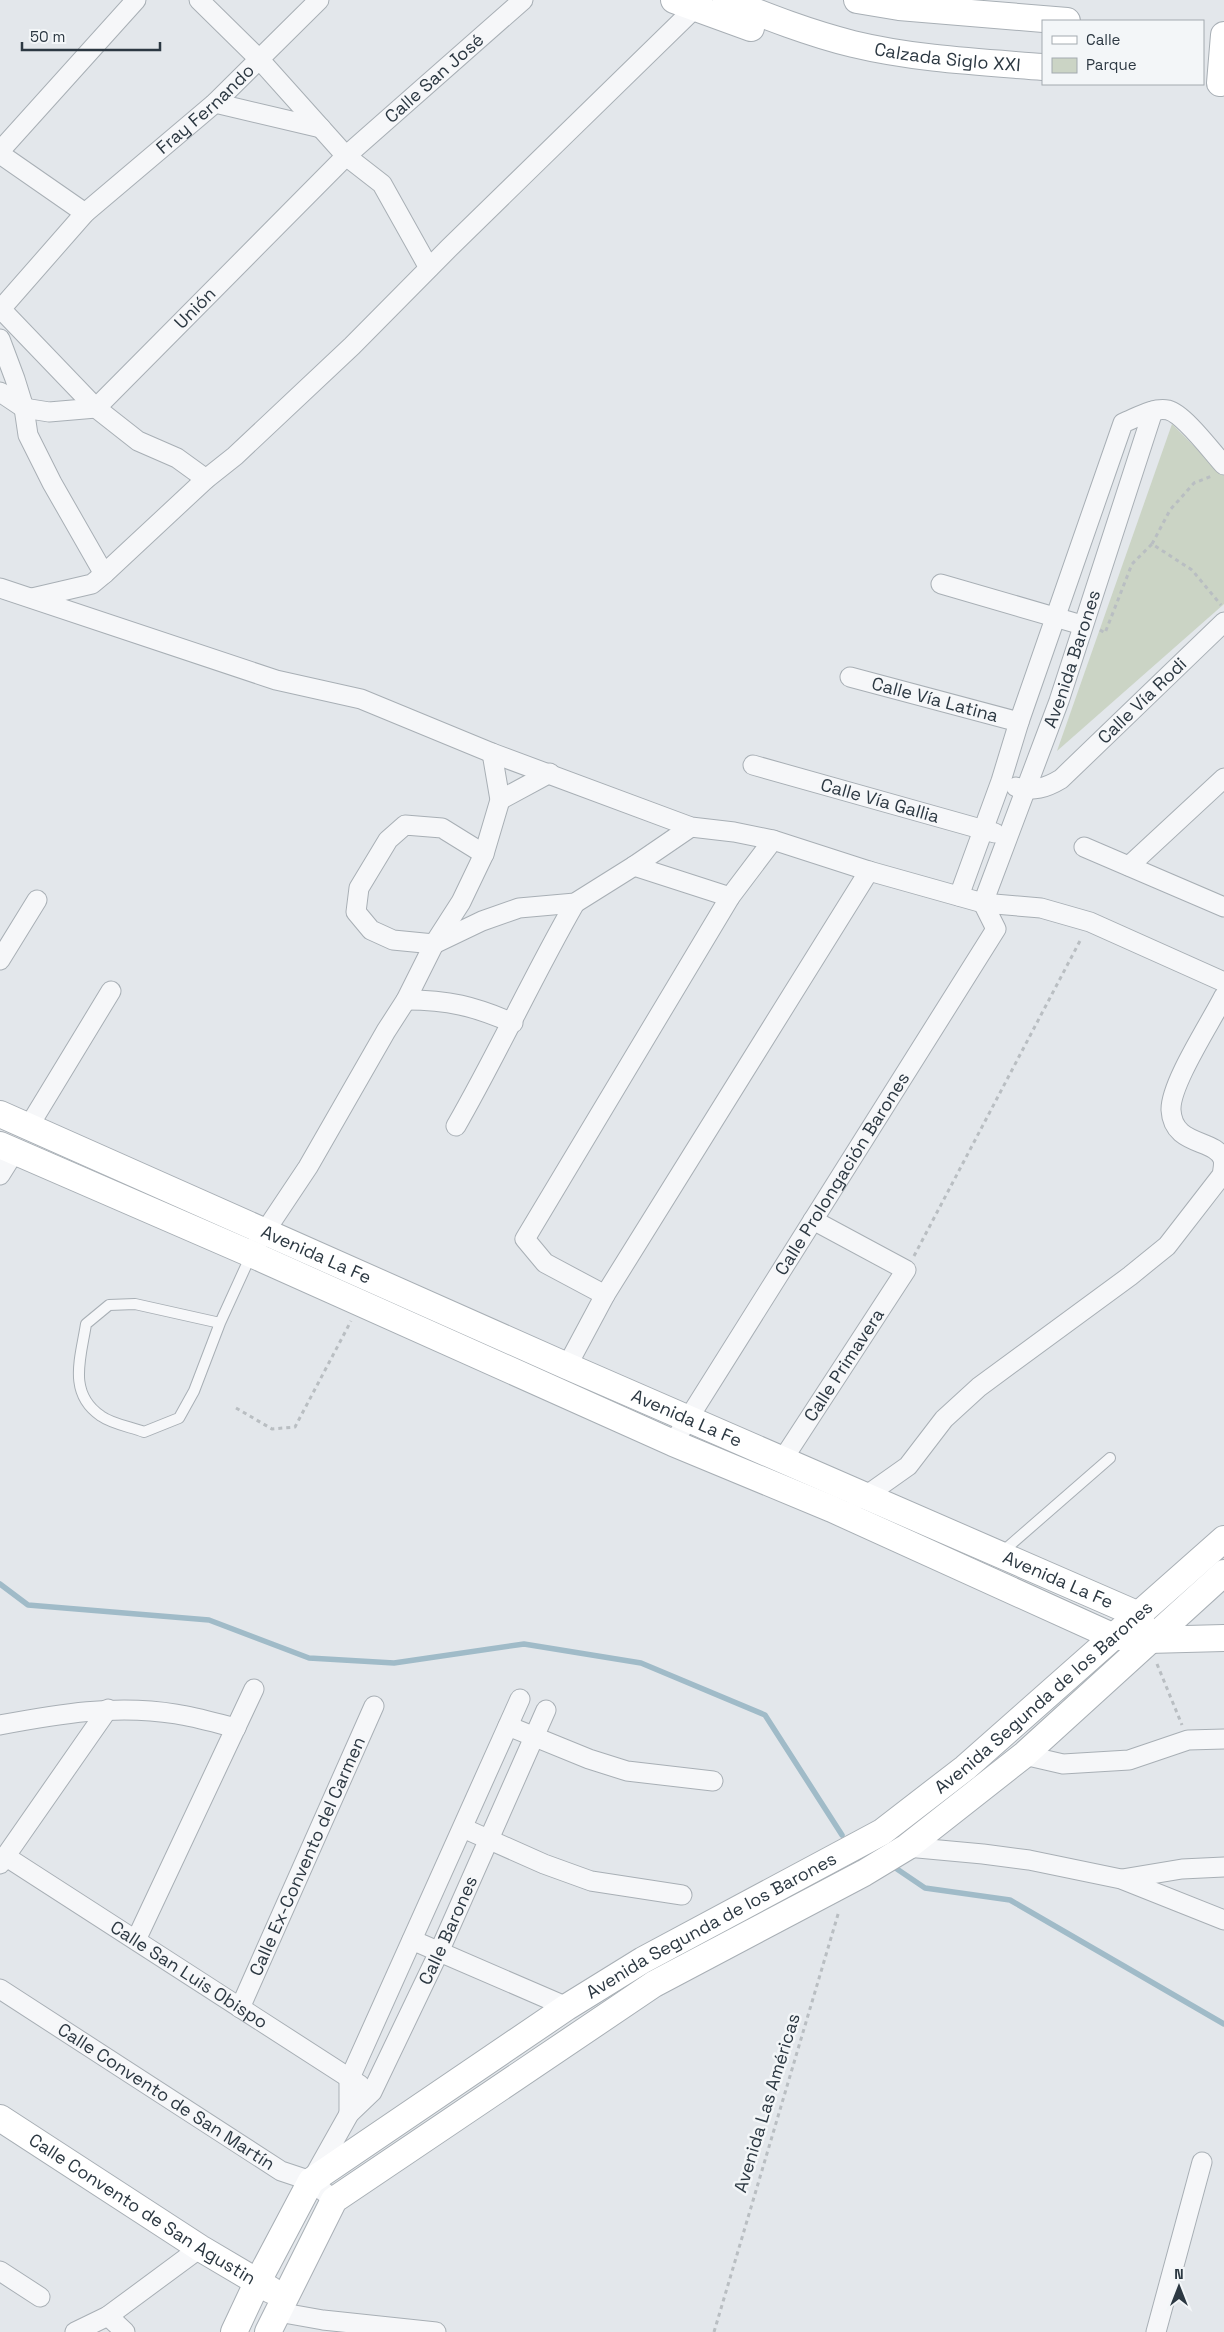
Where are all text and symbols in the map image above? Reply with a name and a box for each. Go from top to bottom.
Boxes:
scale bar [22,20,160,52]
legend [1042,20,1204,85]
text: 50 m [30,27,65,46]
street label: Calle San José [380,28,488,128]
text: Calle [1086,30,1121,49]
street label: Calzada Siglo XXI [872,37,1021,76]
text: Parque [1086,55,1137,74]
street label: Fray Fernando [151,59,259,159]
street label: Unión [169,282,220,334]
street label: Avenida Barones [1038,587,1105,731]
street label: Calle Vía Rodi [1093,652,1191,749]
street label: Calle Vía Latina [869,671,1001,727]
street label: Calle Vía Gallia [818,773,942,828]
street label: Calle Prolongación Barones [769,1068,914,1279]
street label: Avenida La Fe [258,1220,375,1289]
street label: Calle Primavera [798,1304,889,1426]
street label: Avenida La Fe [628,1384,746,1452]
street label: Avenida La Fe [999,1545,1117,1613]
street label: Avenida Segunda de los Barones [929,1595,1157,1799]
street label: Calle Ex-Convento del Carmen [244,1733,370,1979]
street label: Avenida Segunda de los Barones [582,1847,840,2003]
street label: Calle Barones [413,1872,482,1988]
street label: Calle San Luis Obispo [106,1915,272,2033]
street label: Avenida Las Américas [728,2010,805,2195]
street label: Calle Convento de San Martín [53,2017,280,2175]
street label: Calle Convento de San Agustin [25,2128,260,2289]
north arrow [1154,2262,1204,2312]
text: N [1174,2265,1184,2283]

